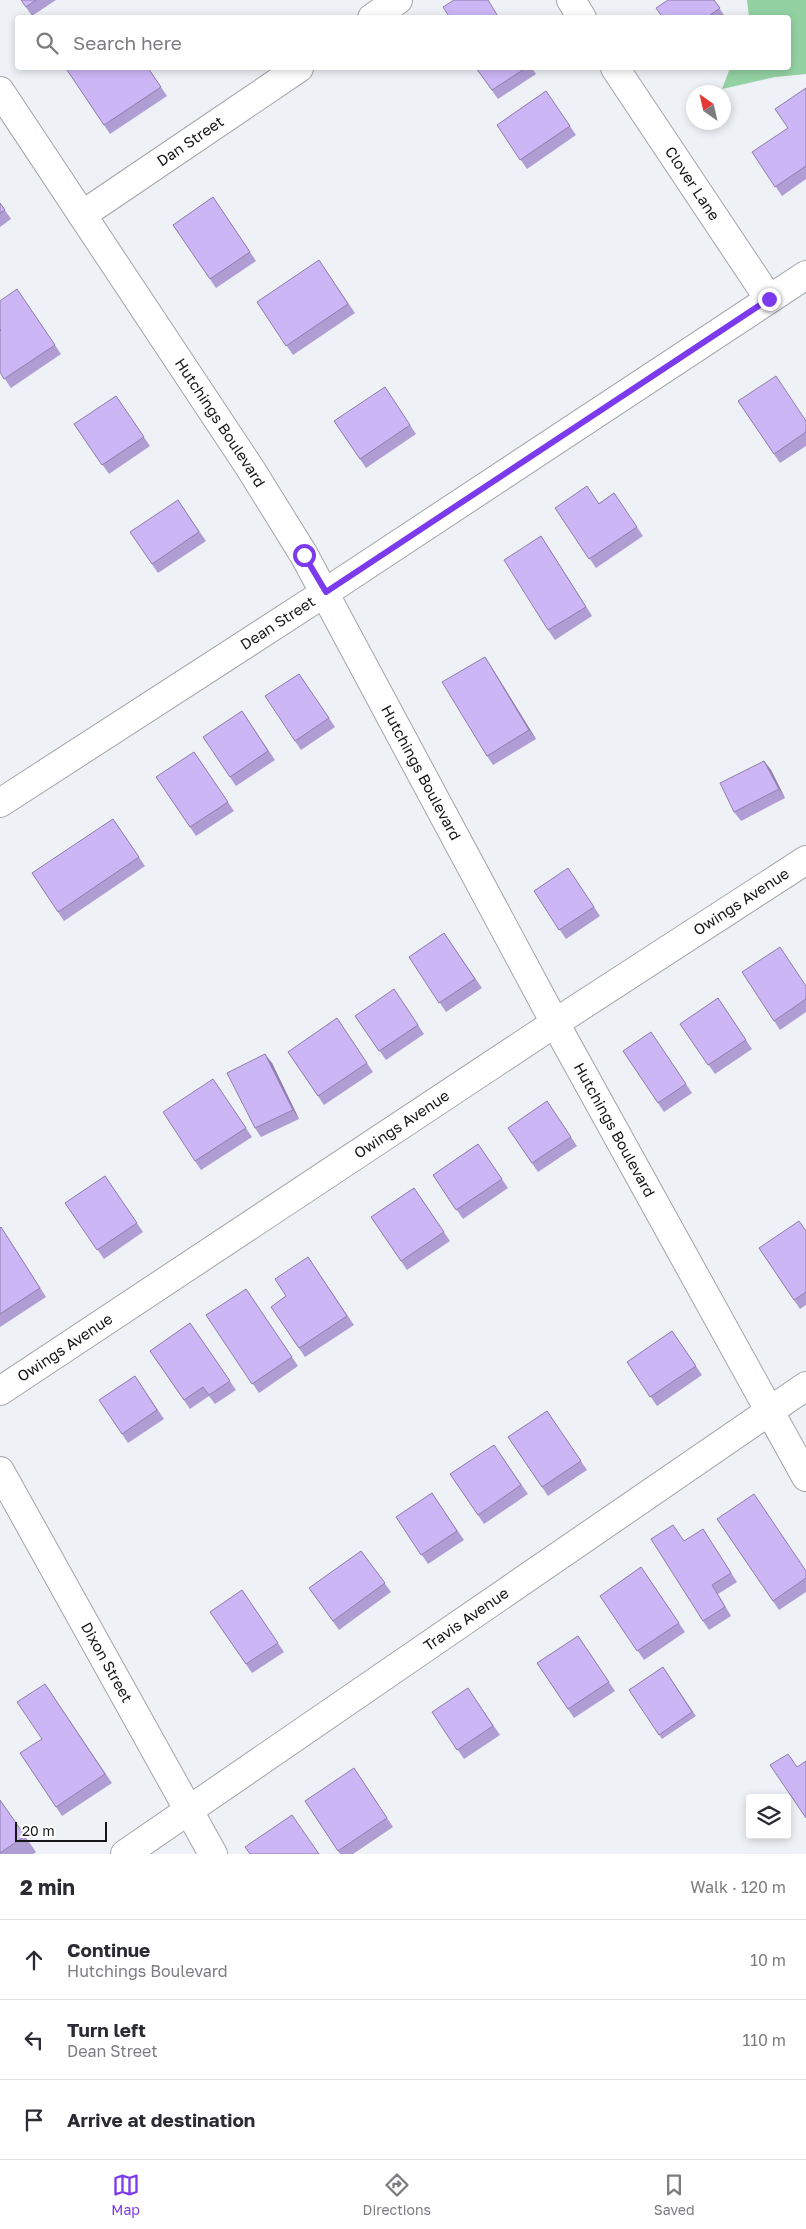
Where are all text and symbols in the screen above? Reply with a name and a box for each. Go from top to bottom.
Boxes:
search box [15,15,791,70]
icon: search [33,29,61,57]
text: Search here [73,31,182,54]
north arrow [686,85,731,130]
street label: Dan Street [153,112,227,170]
street label: Clover Lane [662,143,724,224]
route end [758,288,781,311]
street label: Hutchings Boulevard [172,354,270,490]
route start [293,544,316,567]
street label: Dean Street [237,592,318,653]
street label: Hutchings Boulevard [378,702,465,843]
street label: Owings Avenue [689,863,792,939]
street label: Hutchings Boulevard [571,1059,659,1200]
street label: Owings Avenue [350,1086,452,1162]
street label: Owings Avenue [13,1309,116,1385]
street label: Travis Avenue [420,1583,512,1654]
street label: Dixon Street [78,1619,137,1705]
map controls [746,1794,791,1839]
button: layers [746,1794,791,1839]
scale bar [15,1819,108,1842]
text: 20 m [22,1822,55,1839]
text: 2 min [20,1874,75,1900]
text: Walk · 120 m [690,1877,786,1897]
text: Continue [67,1938,150,1961]
icon: ahead [20,1946,48,1974]
text: 10 m [750,1950,786,1970]
text: Hutchings Boulevard [67,1961,228,1981]
text: Turn left [67,2018,146,2041]
icon: left [20,2026,48,2054]
text: 110 m [742,2030,786,2050]
text: Dean Street [67,2041,158,2061]
icon: arrive [20,2106,48,2134]
text: Arrive at destination [67,2108,255,2131]
tab: Map [111,2171,140,2218]
tab: Directions [363,2171,431,2218]
tab: Saved [654,2171,695,2218]

